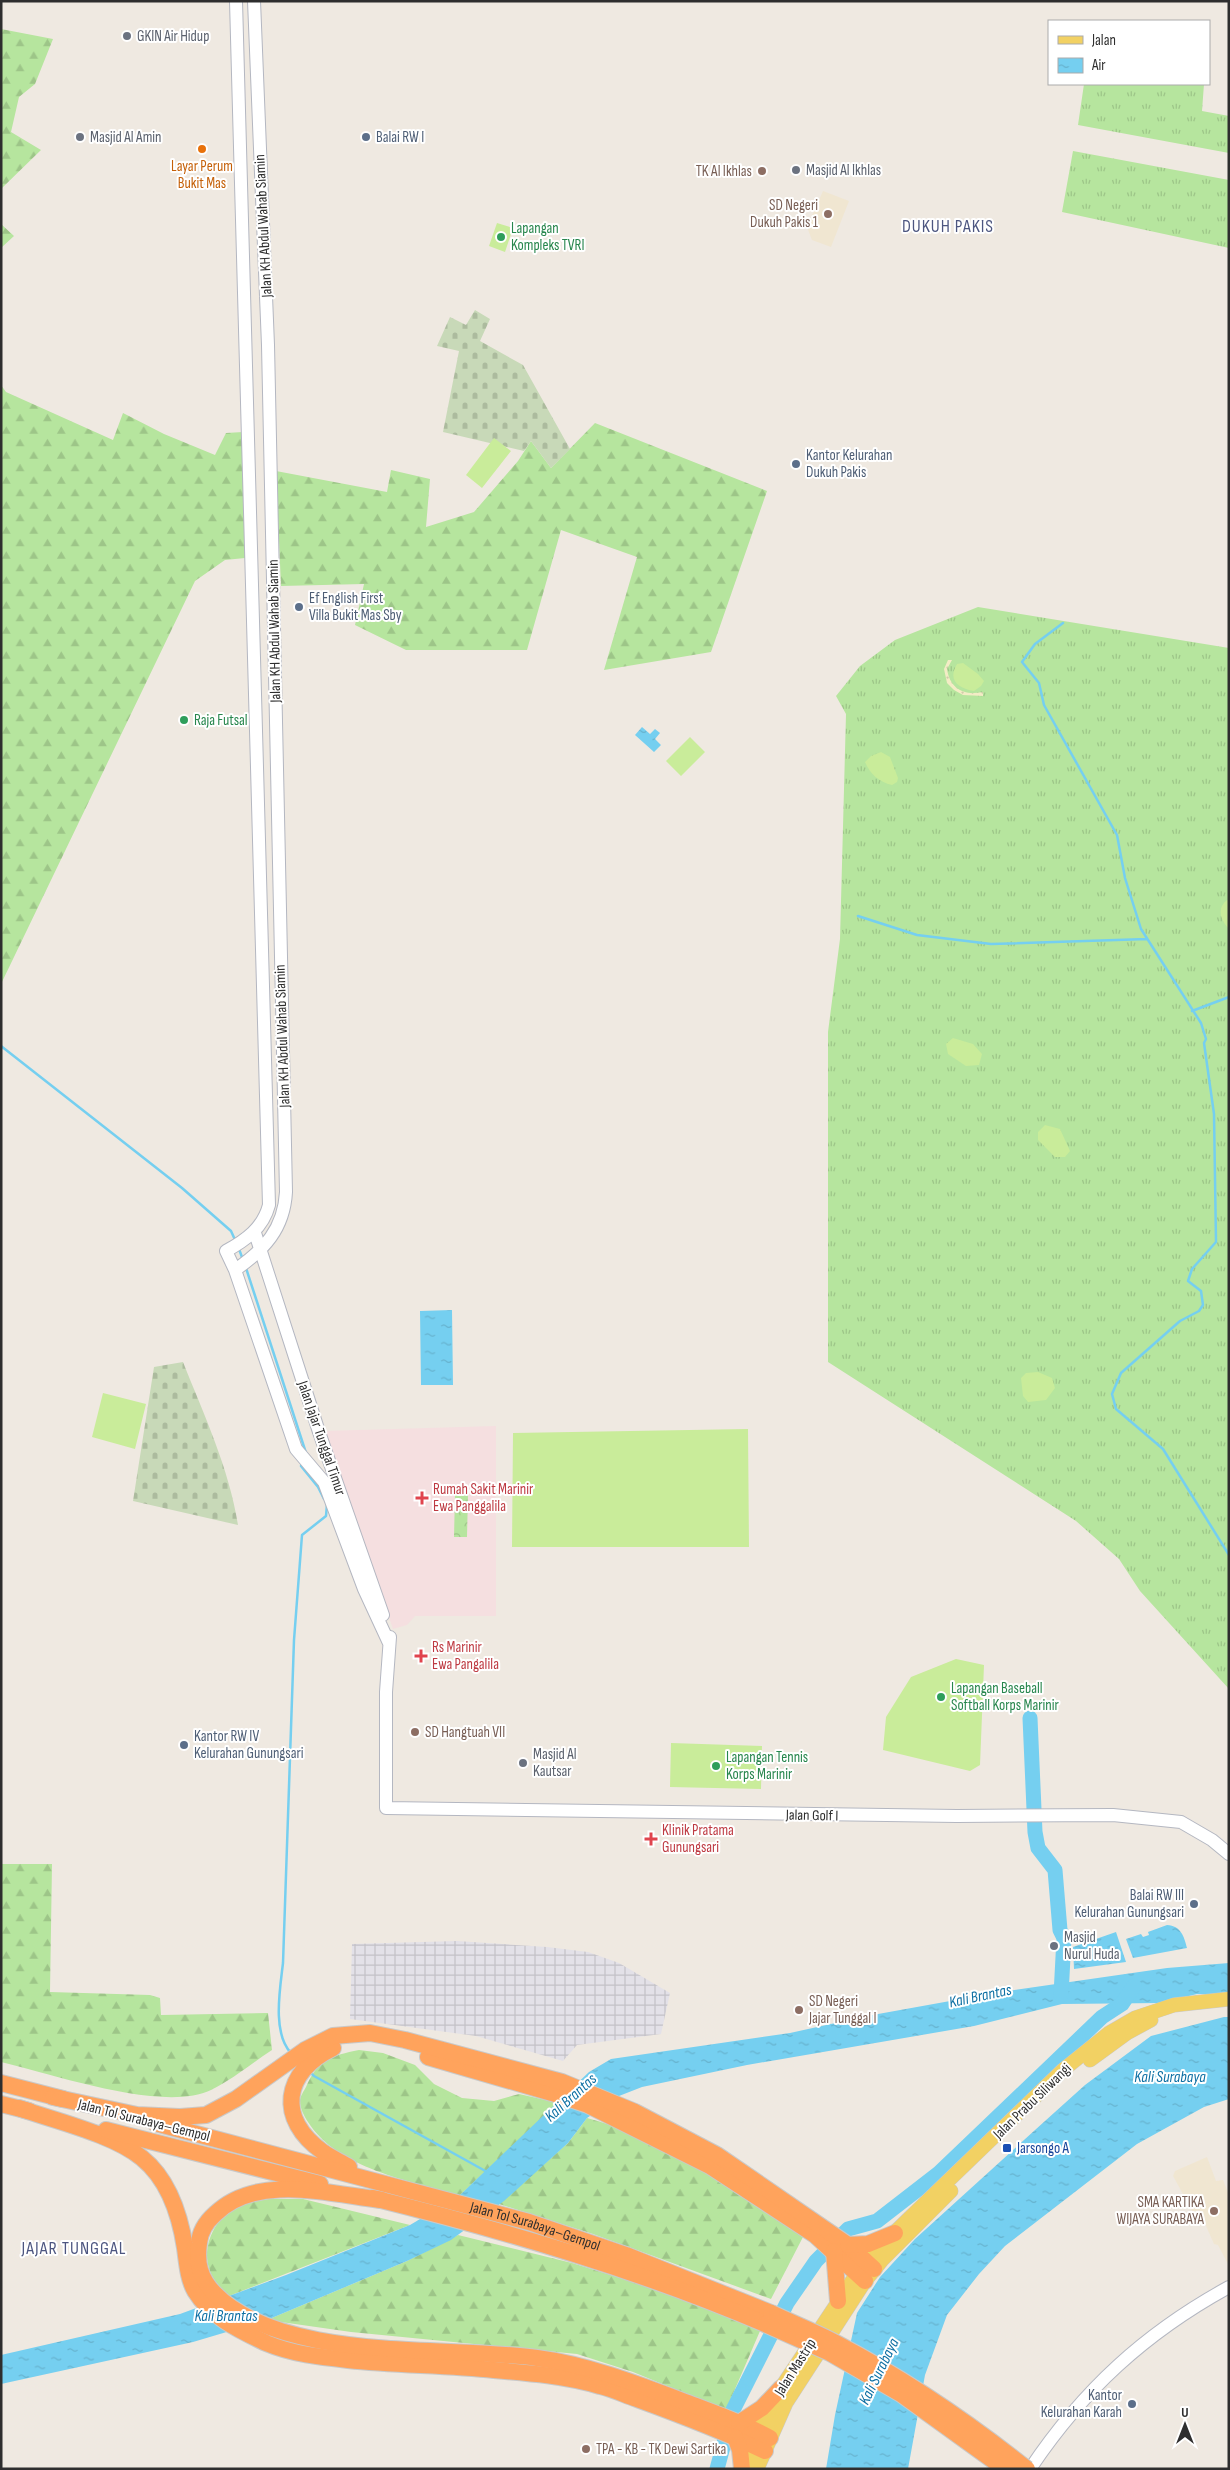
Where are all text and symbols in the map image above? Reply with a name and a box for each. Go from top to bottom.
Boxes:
legend [1048,20,1210,85]
place label: GKIN Air Hidup [137,27,209,46]
marker: GKIN Air Hidup [121,30,133,42]
text: Jalan [1091,31,1116,50]
text: Air [1091,56,1106,75]
place label: Masjid Al Amin [90,128,162,147]
place label: Balai RW I [376,128,424,147]
marker: Masjid Al Amin [74,131,86,143]
marker: Balai RW I [360,131,372,143]
marker: Layar Perum Bukit Mas [196,143,208,155]
street label: Jalan KH Abdul Wahab Siamin [250,154,277,299]
place label: Layar Perum Bukit Mas [171,157,233,193]
place label: Masjid Al Ikhlas [806,161,881,180]
place label: TK Al Ikhlas [696,162,752,181]
marker: Masjid Al Ikhlas [790,164,802,176]
marker: TK Al Ikhlas [756,165,768,177]
place label: SD Negeri Dukuh Pakis 1 [750,196,819,232]
marker: SD Negeri Dukuh Pakis 1 [822,208,834,220]
district label: DUKUH PAKIS [902,216,994,237]
place label: Lapangan Kompleks TVRI [511,219,585,255]
marker: Lapangan Kompleks TVRI [495,231,507,243]
place label: Kantor Kelurahan Dukuh Pakis [806,446,892,482]
marker: Kantor Kelurahan Dukuh Pakis [790,458,802,470]
street label: Jalan KH Abdul Wahab Siamin [264,559,285,704]
place label: Ef English First Villa Bukit Mas Sby [309,589,402,625]
marker: Ef English First Villa Bukit Mas Sby [293,601,305,613]
place label: Raja Futsal [194,711,248,730]
marker: Raja Futsal [178,714,190,726]
street label: Jalan KH Abdul Wahab Siamin [271,964,295,1109]
street label: Jalan Jajar Tunggal Timur [293,1378,350,1499]
place label: Rumah Sakit Marinir Ewa Panggalila [433,1480,534,1516]
marker: Rumah Sakit Marinir Ewa Panggalila [415,1491,429,1505]
place label: Rs Marinir Ewa Pangalila [432,1638,499,1674]
marker: Rs Marinir Ewa Pangalila [414,1649,428,1663]
place label: Lapangan Baseball Softball Korps Marinir [951,1679,1059,1715]
marker: Lapangan Baseball Softball Korps Marinir [935,1691,947,1703]
place label: SD Hangtuah VII [425,1723,505,1742]
marker: SD Hangtuah VII [409,1726,421,1738]
place label: Kantor RW IV Kelurahan Gunungsari [194,1727,304,1763]
marker: Kantor RW IV Kelurahan Gunungsari [178,1739,190,1751]
place label: Masjid Al Kautsar [533,1745,577,1781]
place label: Lapangan Tennis Korps Marinir [726,1748,808,1784]
marker: Masjid Al Kautsar [517,1757,529,1769]
marker: Lapangan Tennis Korps Marinir [710,1760,722,1772]
street label: Jalan Golf I [785,1806,838,1825]
place label: Klinik Pratama Gunungsari [662,1821,734,1857]
marker: Klinik Pratama Gunungsari [644,1832,658,1846]
place label: Balai RW III Kelurahan Gunungsari [1074,1886,1184,1922]
marker: Balai RW III Kelurahan Gunungsari [1188,1898,1200,1910]
place label: Masjid Nurul Huda [1064,1928,1120,1964]
marker: Masjid Nurul Huda [1048,1940,1060,1952]
water label: Kali Brantas [947,1981,1014,2012]
place label: SD Negeri Jajar Tunggal I [808,1992,876,2028]
marker: SD Negeri Jajar Tunggal I [793,2004,805,2016]
street label: Jalan Prabu Siliwangi [988,2059,1076,2144]
water label: Kali Surabaya [1134,2068,1206,2087]
water label: Kali Brantas [541,2070,601,2126]
street label: Jalan Tol Surabaya–Gempol [75,2095,212,2146]
place label: Jarsongo A [1016,2139,1069,2158]
marker: Jarsongo A [1001,2142,1013,2154]
place label: SMA KARTIKA WIJAYA SURABAYA [1116,2193,1205,2229]
street label: Jalan Tol Surabaya–Gempol [467,2198,603,2256]
marker: SMA KARTIKA WIJAYA SURABAYA [1208,2205,1220,2217]
district label: JAJAR TUNGGAL [21,2238,126,2259]
water label: Kali Brantas [194,2307,258,2326]
street label: Jalan Mastrip [770,2335,820,2400]
water label: Kali Surabaya [855,2335,904,2408]
place label: Kantor Kelurahan Karah [1041,2386,1123,2422]
marker: Kantor Kelurahan Karah [1126,2398,1138,2410]
north arrow [1160,2400,1210,2450]
text: U [1181,2404,1189,2421]
place label: TPA - KB - TK Dewi Sartika [596,2440,727,2459]
marker: TPA - KB - TK Dewi Sartika [580,2443,592,2455]

